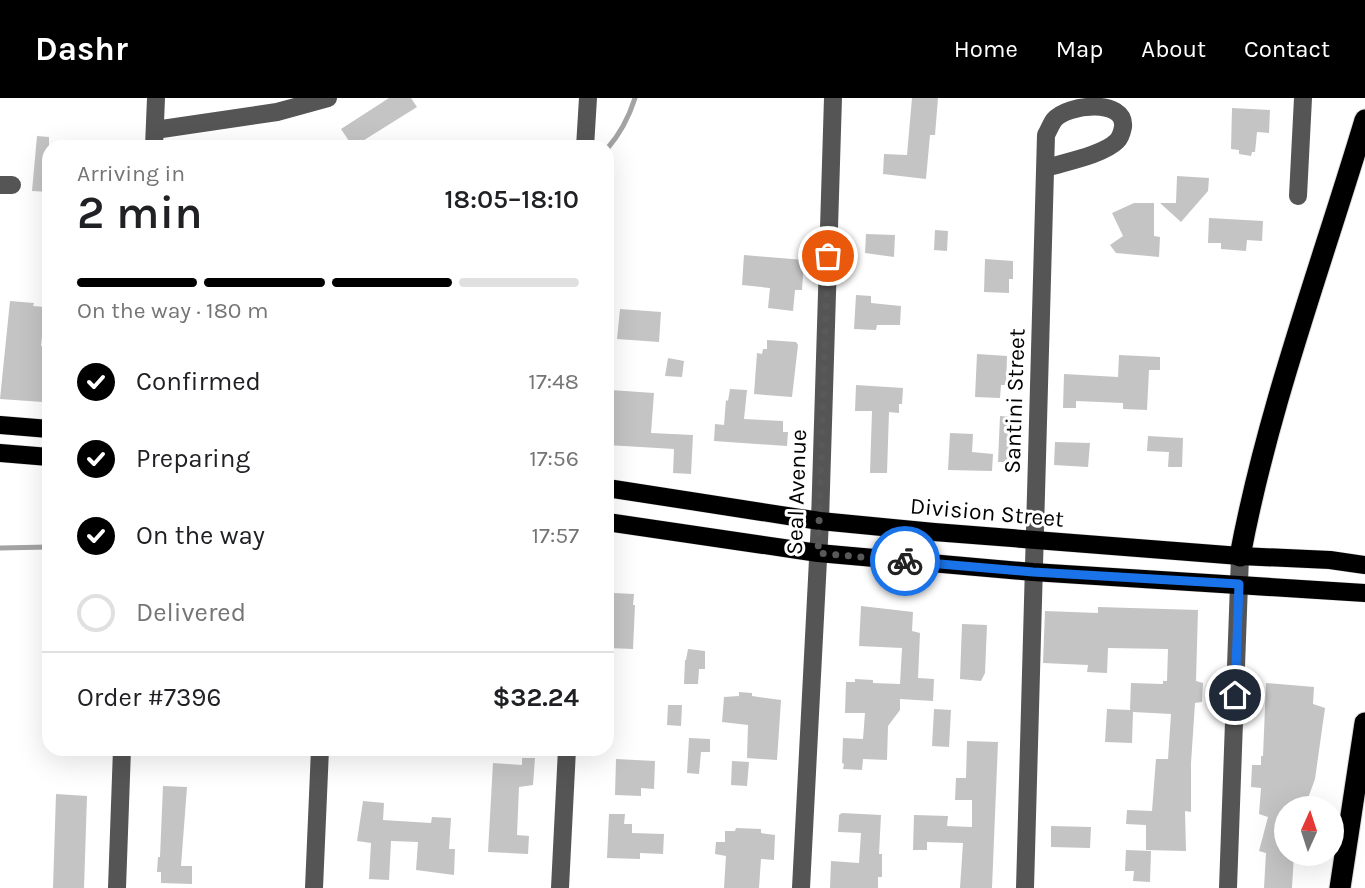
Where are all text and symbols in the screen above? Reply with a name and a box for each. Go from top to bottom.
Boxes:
text: Dashr [35,30,128,68]
text: Home [954,35,1018,63]
text: Map [1056,35,1103,63]
text: About [1141,35,1206,63]
text: Contact [1244,35,1330,63]
text: Arriving in [77,160,185,187]
text: 18:05–18:10 [445,184,579,215]
text: 2 min [77,186,203,240]
pin [798,226,858,286]
icon: bag [809,237,847,275]
text: On the way · 180 m [77,297,268,324]
street label: Santini Street [998,328,1031,474]
icon: check [77,363,115,401]
text: Confirmed [136,366,261,397]
text: 17:48 [528,368,579,395]
street label: Seal Avenue [781,429,812,555]
icon: check [77,440,115,478]
text: Preparing [136,443,250,474]
text: 17:56 [529,445,579,472]
street label: Division Street [909,492,1065,533]
icon: check [77,517,115,555]
text: On the way [136,520,265,551]
text: 17:57 [532,522,579,549]
courier [870,526,940,596]
icon: bike [886,542,924,580]
text: Delivered [136,597,246,628]
pin [1205,665,1265,725]
icon: home [1216,676,1254,714]
text: Order #7396 [77,682,221,713]
text: $32.24 [492,682,579,713]
north arrow [1274,796,1344,866]
map controls [1274,796,1344,866]

